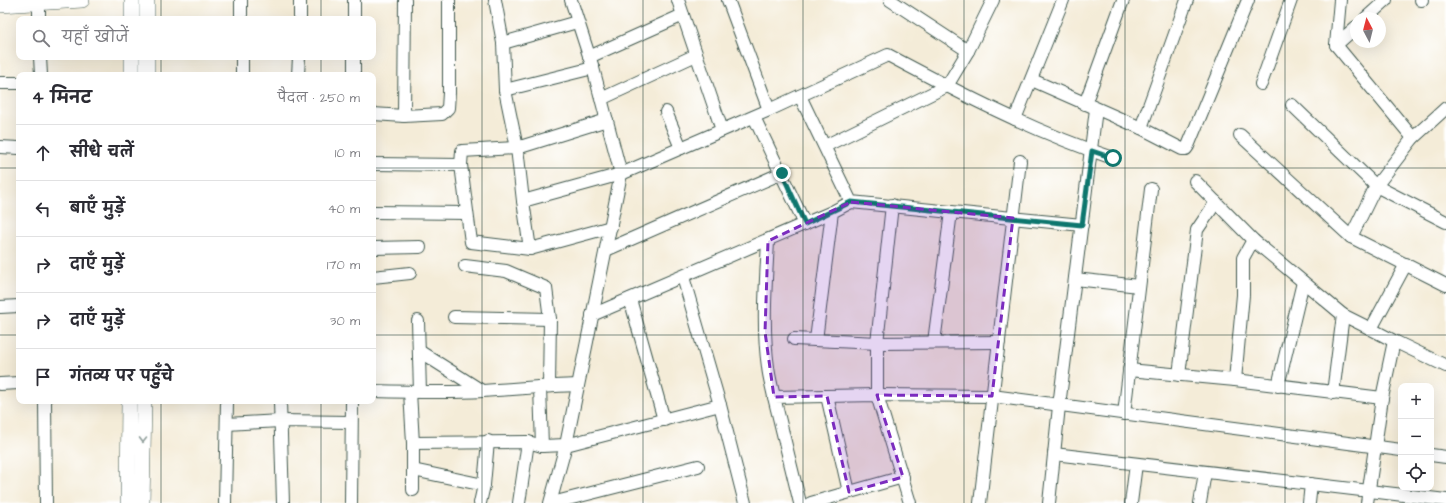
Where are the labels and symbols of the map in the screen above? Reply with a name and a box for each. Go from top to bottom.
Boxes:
north arrow [1350,12,1386,48]
route start [1104,149,1122,167]
route end [773,164,791,182]
one-way arrow [139,437,147,443]

